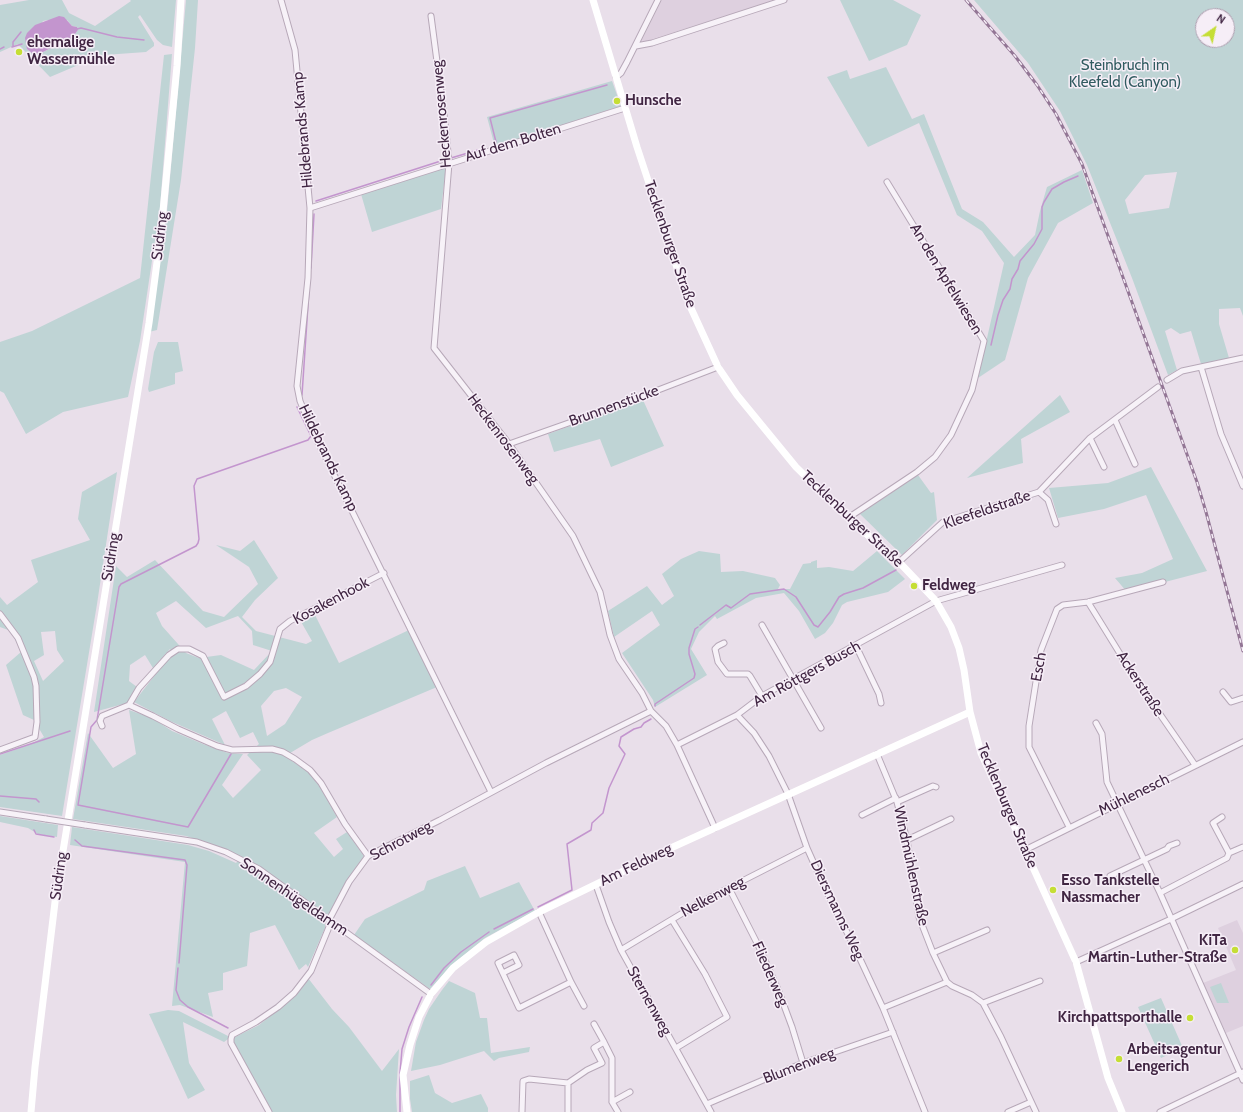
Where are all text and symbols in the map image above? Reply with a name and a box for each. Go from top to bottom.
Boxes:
north arrow [1195,8,1235,48]
text: N [1214,11,1228,27]
place label: ehemalige Wassermühle [27,34,115,69]
marker: ehemalige Wassermühle [14,47,24,57]
park label: Steinbruch im Kleefeld (Canyon) [1069,57,1181,92]
street label: Heckenrosenweg [428,59,456,169]
street label: Hildebrands Kamp [289,71,317,189]
place label: Hunsche [625,92,681,110]
marker: Hunsche [612,96,622,106]
street label: Auf dem Bolten [463,120,563,166]
street label: Tecklenburger Straße [640,178,700,310]
street label: Südring [148,211,172,261]
street label: An den Apfelwiesen [906,220,986,338]
street label: Brunnenstücke [567,381,661,431]
street label: Heckenrosenweg [463,390,543,488]
street label: Hildebrands Kamp [294,402,362,514]
street label: Tecklenburger Straße [797,467,907,571]
street label: Kleefeldstraße [941,487,1033,533]
street label: Südring [98,532,124,582]
street label: Kosakenhook [290,573,372,629]
place label: Feldweg [922,577,976,595]
marker: Feldweg [909,581,919,591]
street label: Am Röttgers Busch [750,637,864,711]
street label: Ackerstraße [1112,648,1168,720]
street label: Esch [1028,651,1050,683]
street label: Tecklenburger Straße [973,741,1041,871]
street label: Mühlenesch [1096,770,1172,820]
street label: Windmühlenstraße [890,804,932,928]
street label: Schrotweg [367,817,435,865]
street label: Am Feldweg [597,840,675,890]
street label: Südring [47,851,71,901]
street label: Sonnenhügeldamm [237,854,351,940]
street label: Diersmanns Weg [806,857,868,963]
place label: Esso Tankstelle Nassmacher [1061,872,1159,907]
street label: Nelkenweg [678,873,748,921]
marker: Esso Tankstelle Nassmacher [1048,885,1058,895]
place label: KiTa Martin-Luther-Straße [1088,932,1227,967]
street label: Fliederweg [748,939,792,1009]
marker: KiTa Martin-Luther-Straße [1230,945,1240,955]
street label: Sternenweg [623,963,675,1039]
place label: Kirchpattsporthalle [1058,1009,1182,1027]
marker: Kirchpattsporthalle [1185,1013,1195,1023]
place label: Arbeitsagentur Lengerich [1127,1041,1222,1076]
street label: Blumenweg [761,1044,837,1088]
marker: Arbeitsagentur Lengerich [1114,1054,1124,1064]

